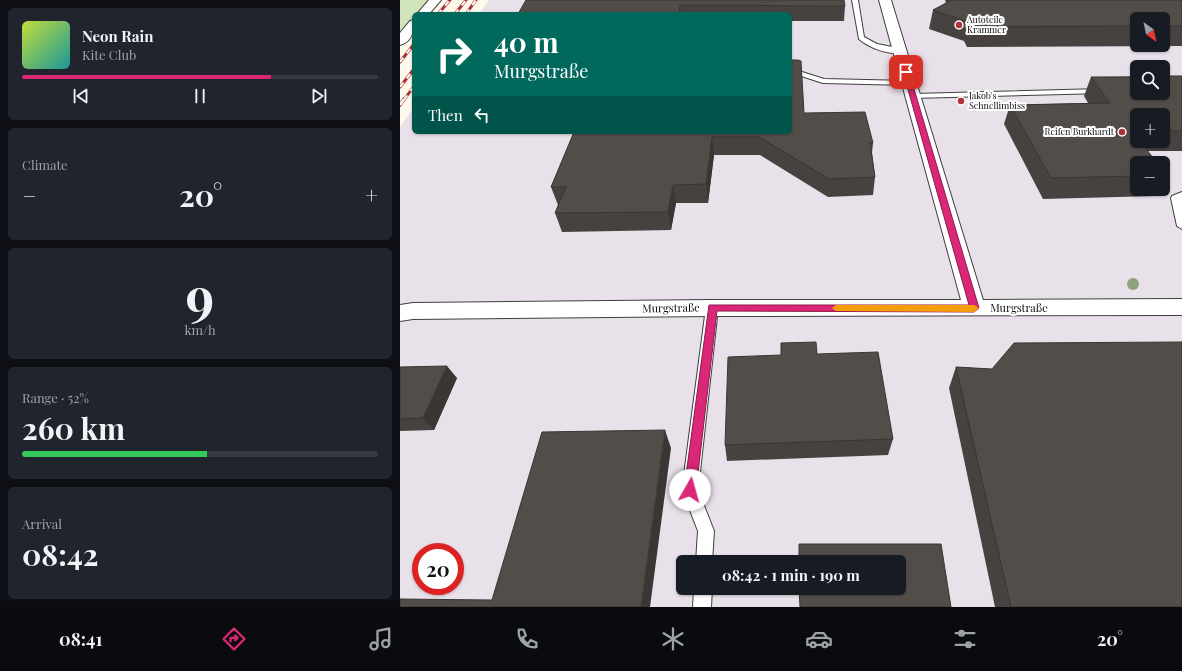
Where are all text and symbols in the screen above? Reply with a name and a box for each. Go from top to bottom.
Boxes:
north arrow [1130,12,1170,52]
map controls [1130,12,1170,196]
place label: Autoteile Krammer [966,13,1006,35]
marker: Autoteile Krammer [954,20,964,30]
text: 40 m [494,23,559,60]
text: Neon Rain [82,26,153,46]
icon: right [428,28,480,80]
text: Kite Club [82,46,136,63]
pin [889,55,923,89]
text: Murgstraße [494,59,588,83]
button: search [1130,60,1170,100]
icon: arrive [895,61,917,83]
icon: previous [70,85,92,107]
icon: pause [189,85,211,107]
icon: next [308,85,330,107]
place label: Jakob's Schnellimbiss [968,89,1025,111]
marker: Jakob's Schnellimbiss [956,96,966,106]
icon: left [471,104,493,126]
text: Then [428,105,463,125]
button: + [1130,108,1170,148]
place label: Reifen Burkhardt [1045,125,1115,137]
marker: Reifen Burkhardt [1117,127,1127,137]
text: Climate [22,156,68,173]
button: − [1130,156,1170,196]
text: 20° [179,175,222,215]
text: − [22,180,36,210]
text: + [365,180,378,210]
text: 9 [186,260,214,329]
street label: Murgstraße [642,299,700,316]
street label: Murgstraße [990,300,1048,315]
text: km/h [184,321,216,338]
text: Range · 52% [22,389,89,406]
text: 260 km [22,408,125,448]
position arrow [669,469,711,511]
text: Arrival [22,515,62,532]
text: 08:42 [22,534,98,574]
speed limit sign: 20 [412,543,464,595]
text: 08:42 · 1 min · 190 m [722,565,860,585]
icon: directions [220,625,248,653]
icon: music [367,625,395,653]
icon: phone [513,625,541,653]
icon: climate [659,625,687,653]
icon: car [805,625,833,653]
icon: filters [951,625,979,653]
text: 08:41 [59,627,102,651]
text: 20° [1097,627,1123,651]

